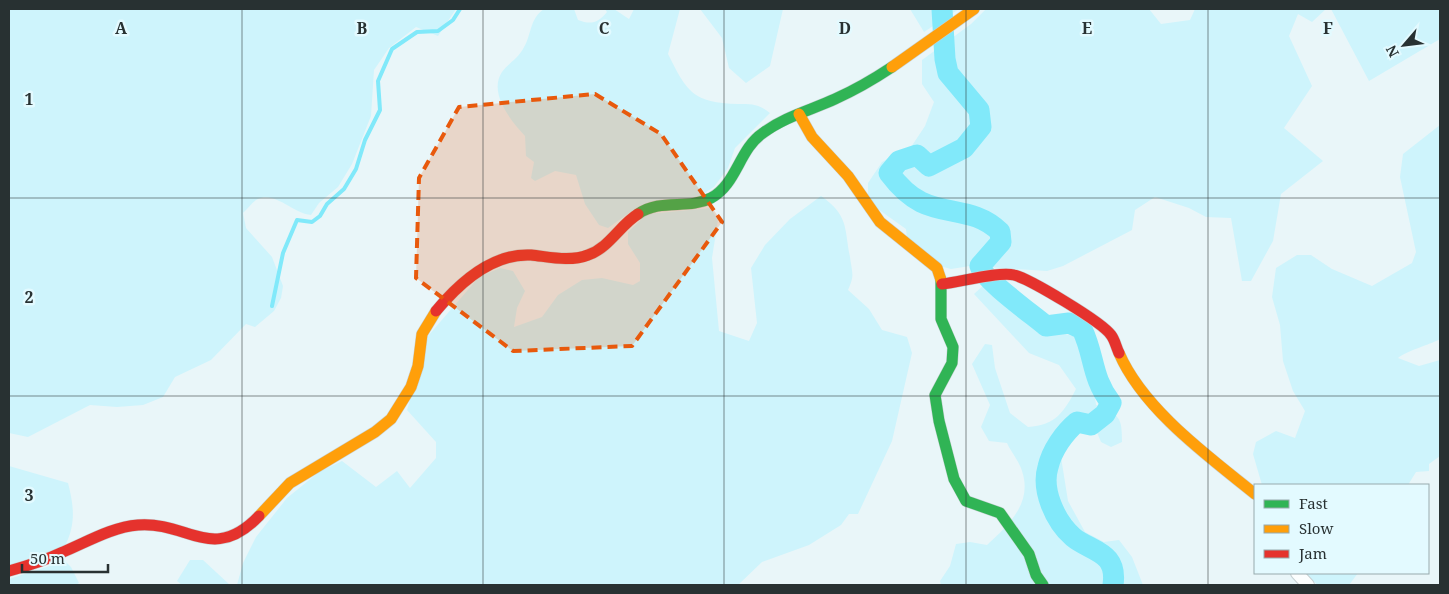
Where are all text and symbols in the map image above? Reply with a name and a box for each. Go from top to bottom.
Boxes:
text: A [115,17,128,39]
text: B [357,17,368,39]
text: C [599,17,610,39]
text: D [839,17,851,39]
text: E [1082,17,1092,39]
text: F [1323,17,1333,39]
north arrow [1379,20,1429,70]
text: N [1381,42,1403,61]
text: 1 [24,88,34,110]
text: 2 [24,286,34,308]
text: 3 [24,484,34,506]
legend [1254,484,1429,574]
text: Fast [1299,493,1328,513]
text: Slow [1299,518,1333,538]
scale bar [22,542,109,574]
text: Jam [1298,543,1327,563]
text: 50 m [30,548,65,568]

